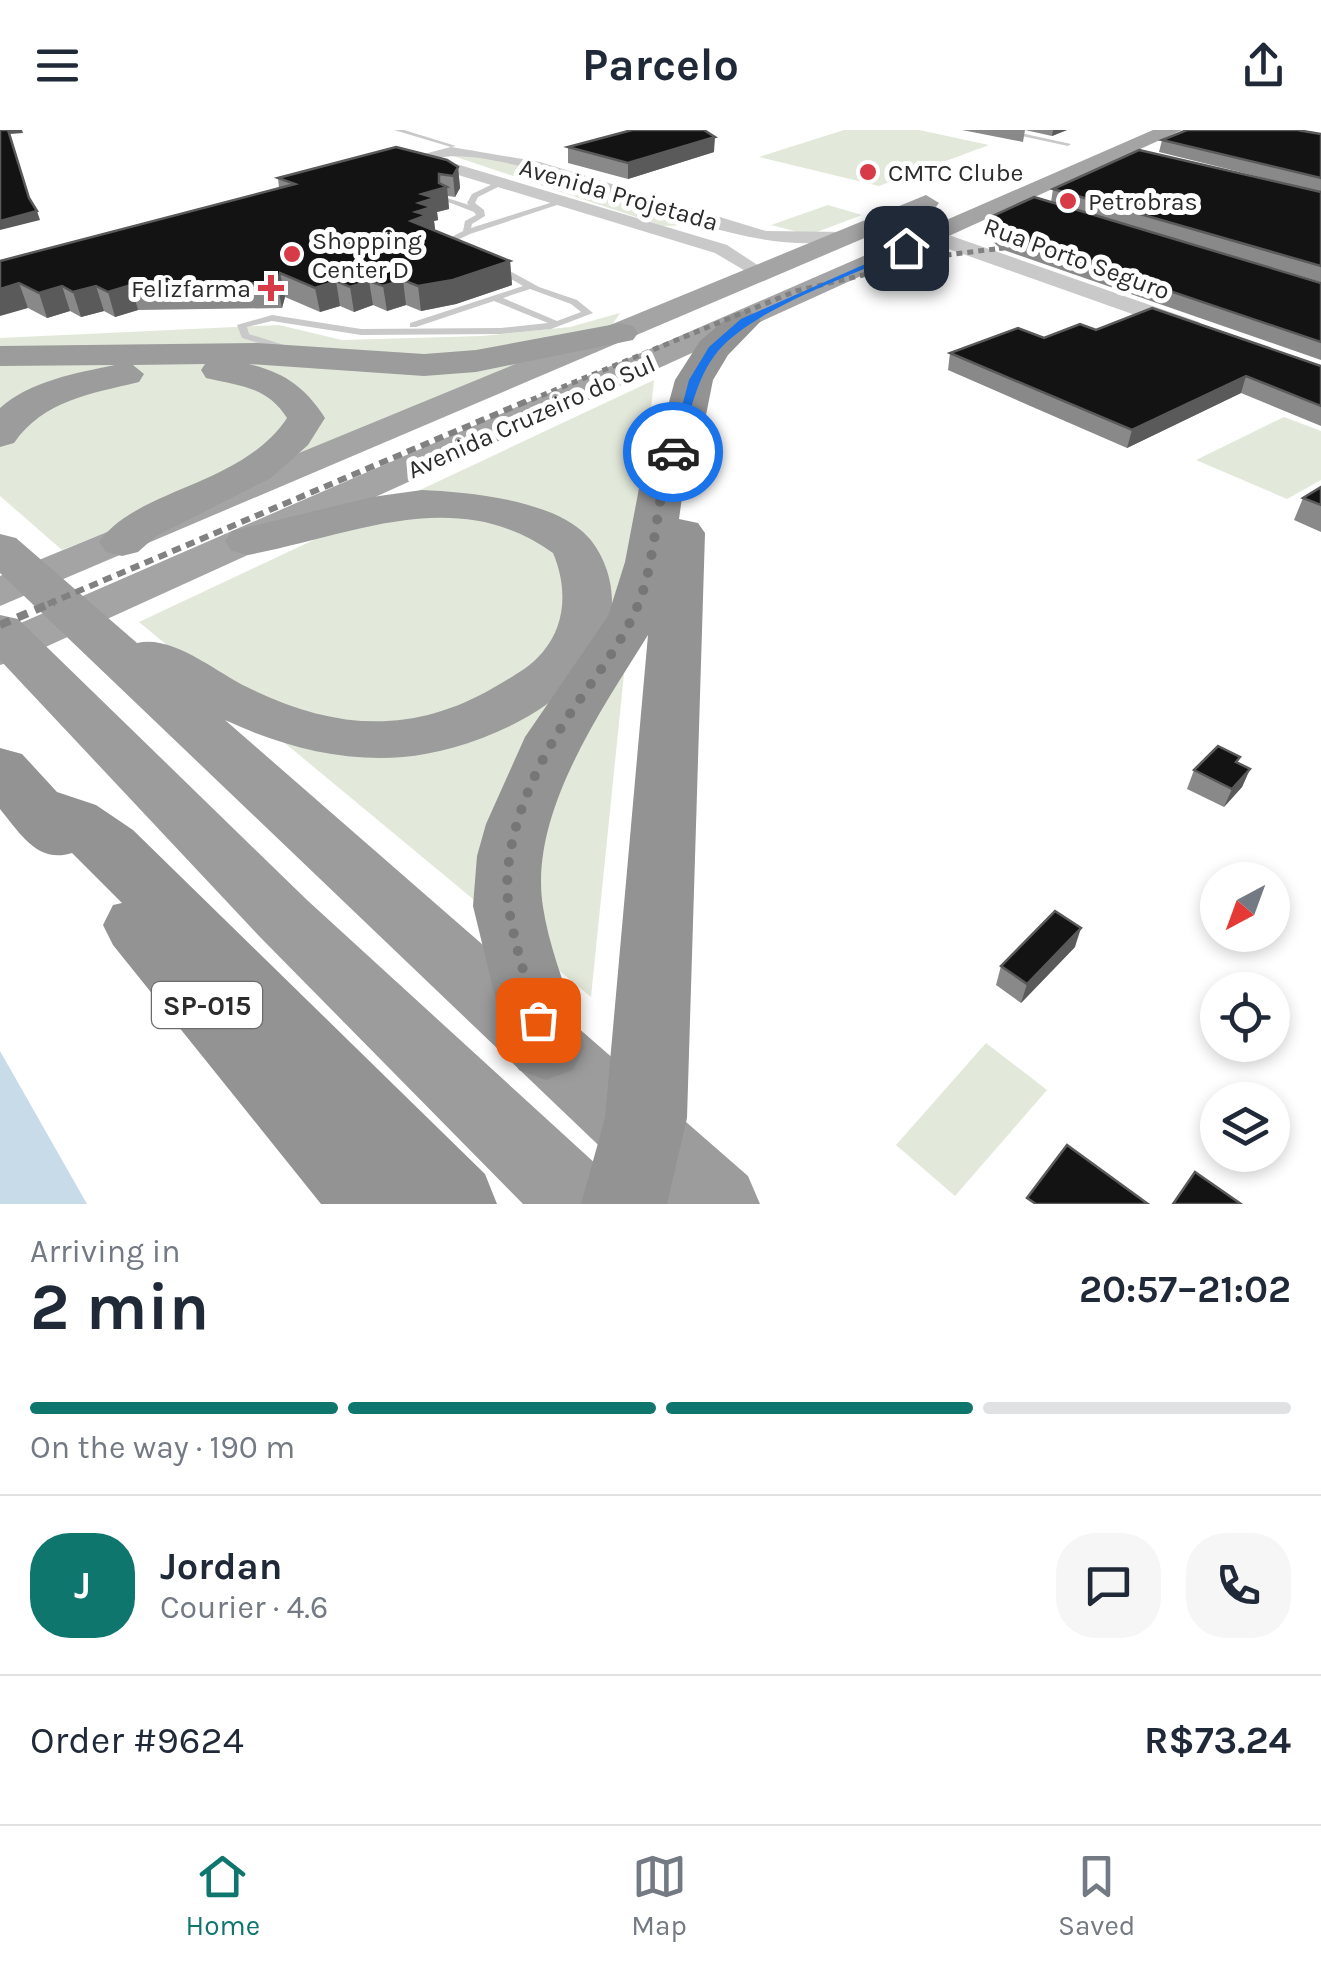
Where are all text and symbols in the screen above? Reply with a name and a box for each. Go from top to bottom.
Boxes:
icon: menu [30,38,85,93]
icon: share [1236,38,1291,93]
text: Parcelo [582,39,739,91]
street label: Avenida Projetada [516,152,721,237]
place label: CMTC Clube [888,158,1023,187]
marker: CMTC Clube [857,161,879,183]
place label: Petrobras [1088,187,1198,216]
marker: Petrobras [1057,190,1079,212]
pin [864,206,949,291]
street label: Rua Porto Seguro [980,211,1174,306]
icon: home [879,221,934,276]
place label: Shopping Center D [312,226,422,284]
marker: Shopping Center D [281,243,303,265]
place label: Felizfarma [131,274,251,303]
marker: Felizfarma [260,277,282,299]
street label: Avenida Cruzeiro do Sul [403,349,660,484]
courier [623,402,723,502]
icon: car [646,425,701,480]
north arrow [1200,862,1290,952]
map controls [1200,862,1290,1172]
button: locate [1200,972,1290,1062]
pin [496,978,581,1063]
road number: SP-015 [152,982,262,1028]
icon: bag [511,993,566,1048]
button: layers [1200,1082,1290,1172]
text: Arriving in [30,1233,181,1270]
text: 20:57–21:02 [1079,1267,1291,1312]
text: 2 min [30,1269,209,1345]
text: On the way · 190 m [30,1429,295,1466]
button: chat [1056,1533,1161,1638]
button: phone [1186,1533,1291,1638]
text: Jordan [160,1544,283,1589]
text: J [74,1563,91,1608]
text: Courier · 4.6 [160,1589,328,1626]
text: Order #9624 [30,1718,244,1763]
text: R$73.24 [1144,1718,1291,1763]
tab: Home [186,1849,260,1942]
tab: Map [631,1849,687,1942]
tab: Saved [1058,1849,1135,1942]

